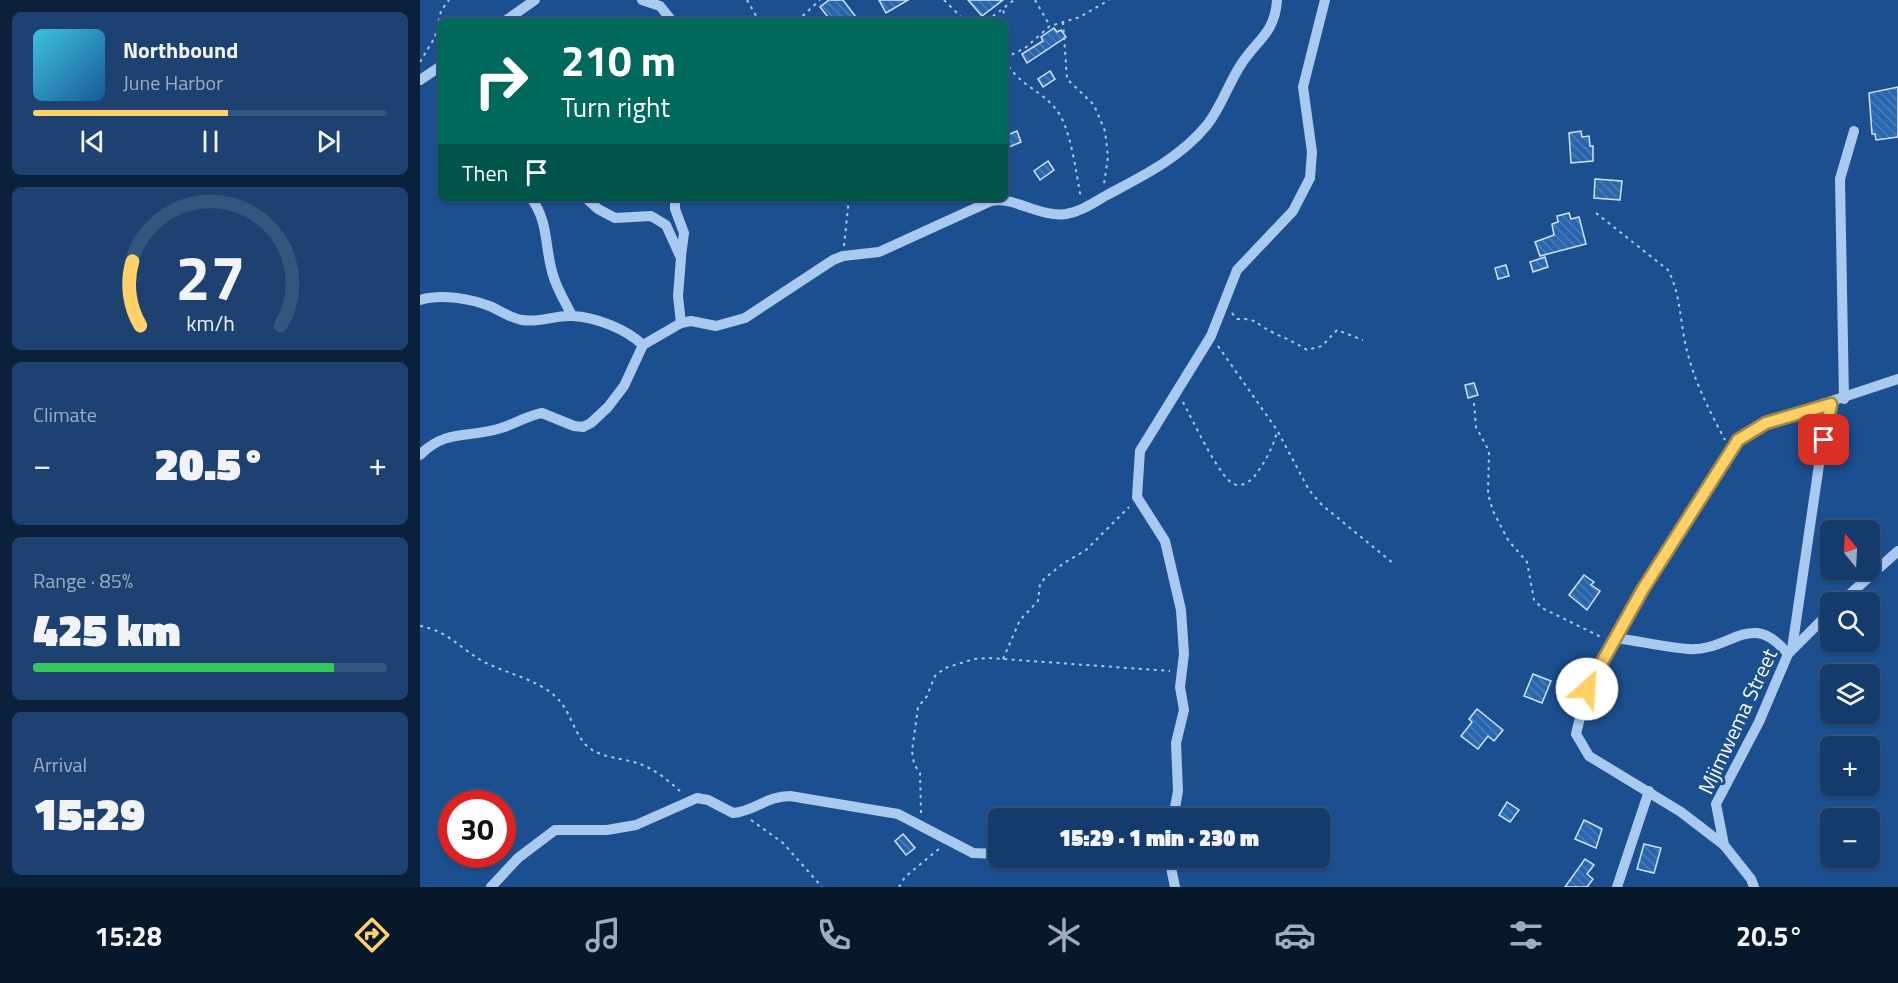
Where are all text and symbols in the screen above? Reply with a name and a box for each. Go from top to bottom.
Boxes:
text: 210 m [561,28,676,92]
text: Northbound [123,33,238,67]
icon: right [462,42,540,120]
text: June Harbor [123,67,223,98]
text: Turn right [561,86,670,127]
icon: previous [76,125,109,158]
icon: pause [194,125,227,158]
icon: next [312,125,345,158]
text: Then [462,156,508,190]
icon: arrive [520,156,553,189]
text: 27 [175,229,245,324]
text: km/h [186,307,234,339]
text: Climate [33,399,97,430]
pin [1798,414,1849,465]
icon: arrive [1807,423,1840,456]
text: 20.5° [154,429,266,497]
text: − [33,439,51,489]
text: + [369,439,387,489]
north arrow [1820,520,1880,580]
map controls [1820,520,1880,868]
text: Range · 85% [33,565,133,596]
button: search [1820,592,1880,652]
text: 425 km [33,595,181,663]
street label: Mjimwema Street [1689,642,1785,799]
position arrow [1555,657,1619,721]
button: layers [1820,664,1880,724]
button: + [1820,736,1880,796]
text: Arrival [33,749,87,780]
text: 15:29 [33,779,145,847]
speed limit sign: 30 [438,790,516,868]
button: − [1820,808,1880,868]
text: 15:29 · 1 min · 230 m [1059,821,1259,855]
icon: directions [351,914,393,956]
icon: music [582,914,624,956]
icon: phone [813,914,855,956]
icon: climate [1043,914,1085,956]
icon: car [1274,914,1316,956]
icon: filters [1505,914,1547,956]
text: 15:28 [94,915,162,956]
text: 20.5° [1736,915,1803,956]

